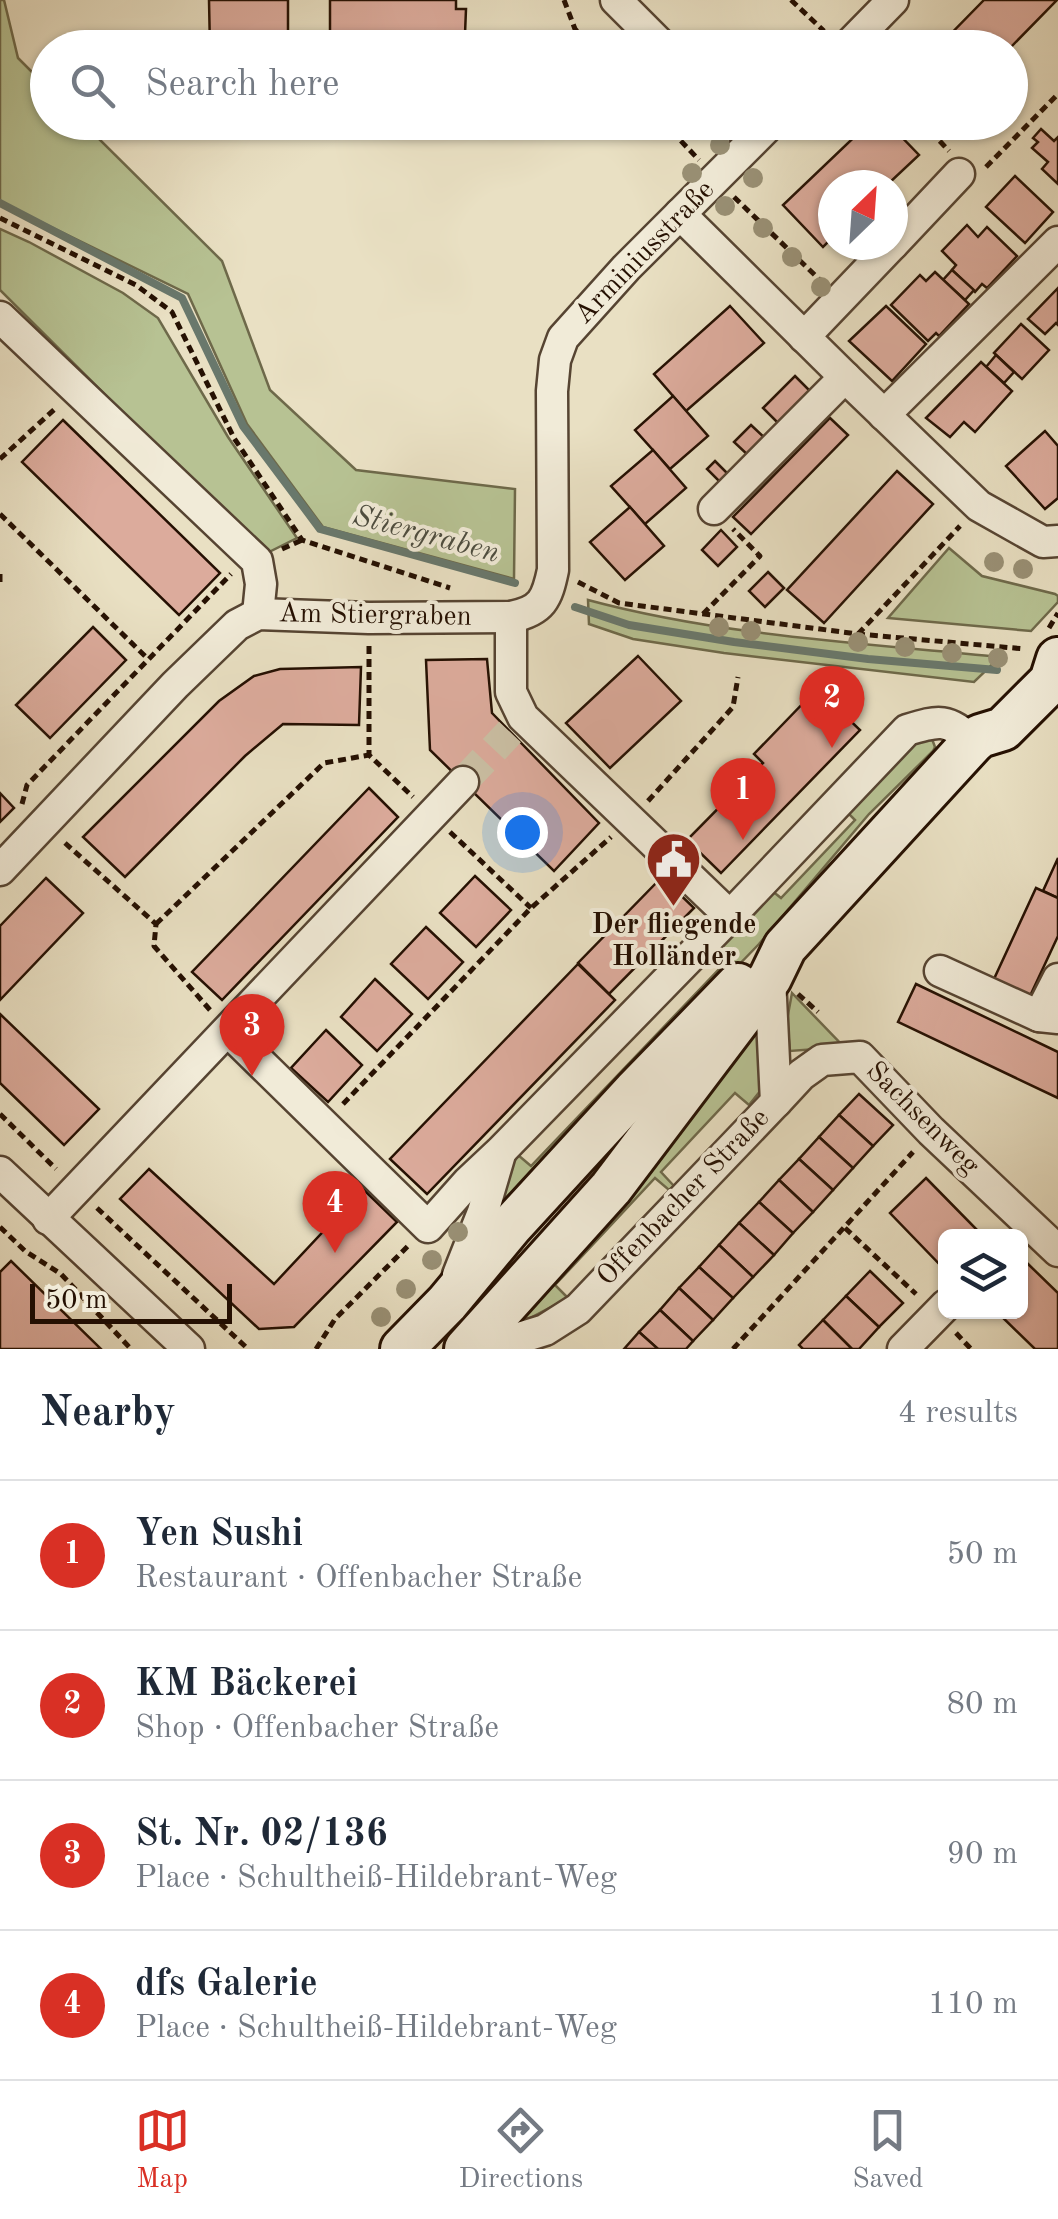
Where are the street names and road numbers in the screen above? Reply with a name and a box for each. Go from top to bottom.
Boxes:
street label: Arminiusstraße [570,176,720,330]
street label: Am Stiergraben [278,600,472,632]
street label: Sachsenweg [860,1057,984,1181]
street label: Offenbacher Straße [593,1104,775,1292]

